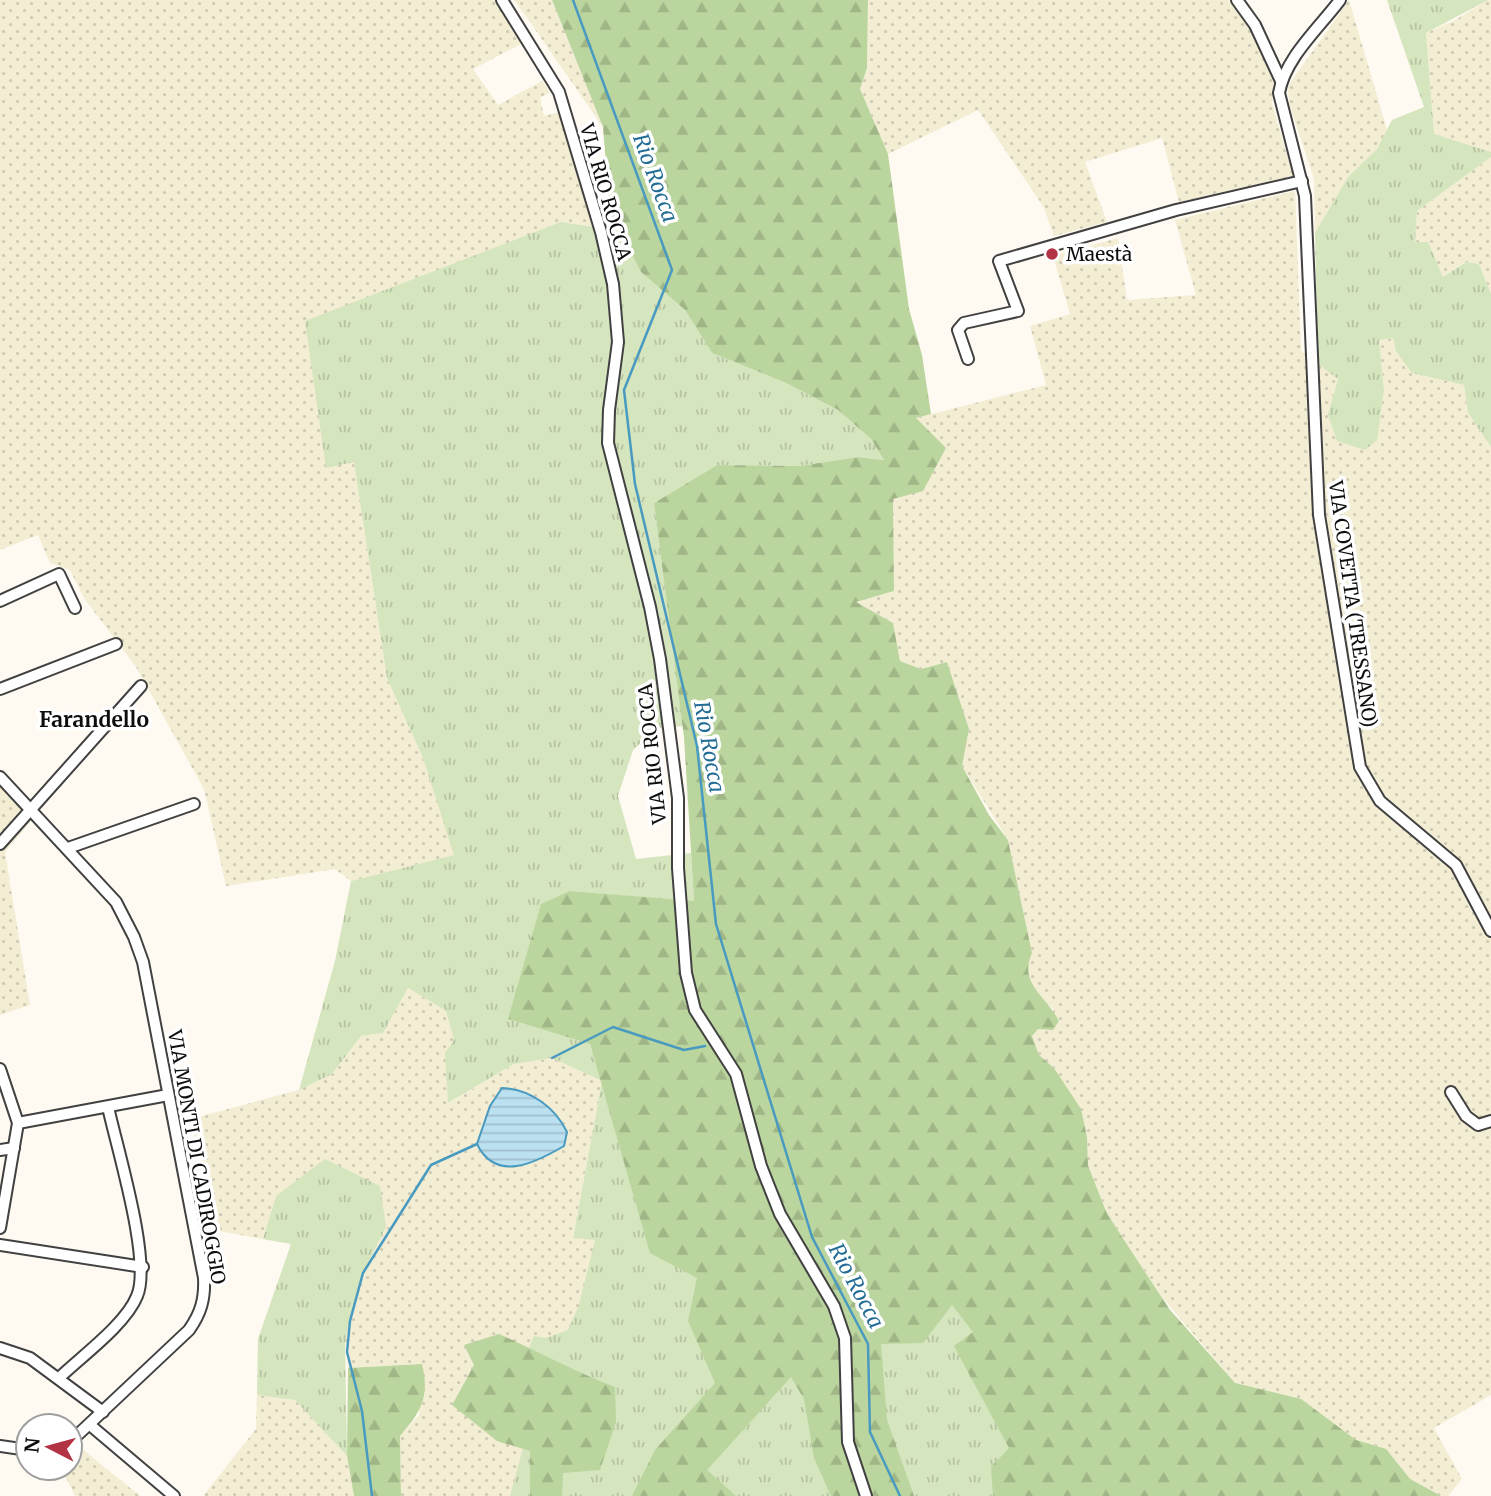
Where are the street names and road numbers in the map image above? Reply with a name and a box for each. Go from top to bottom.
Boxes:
street label: VIA RIO ROCCA [575,120,637,264]
street label: VIA COVETTA (TRESSANO) [1324,478,1382,729]
street label: VIA RIO ROCCA [633,682,671,827]
street label: VIA MONTI DI CADIROGGIO [163,1027,231,1286]

